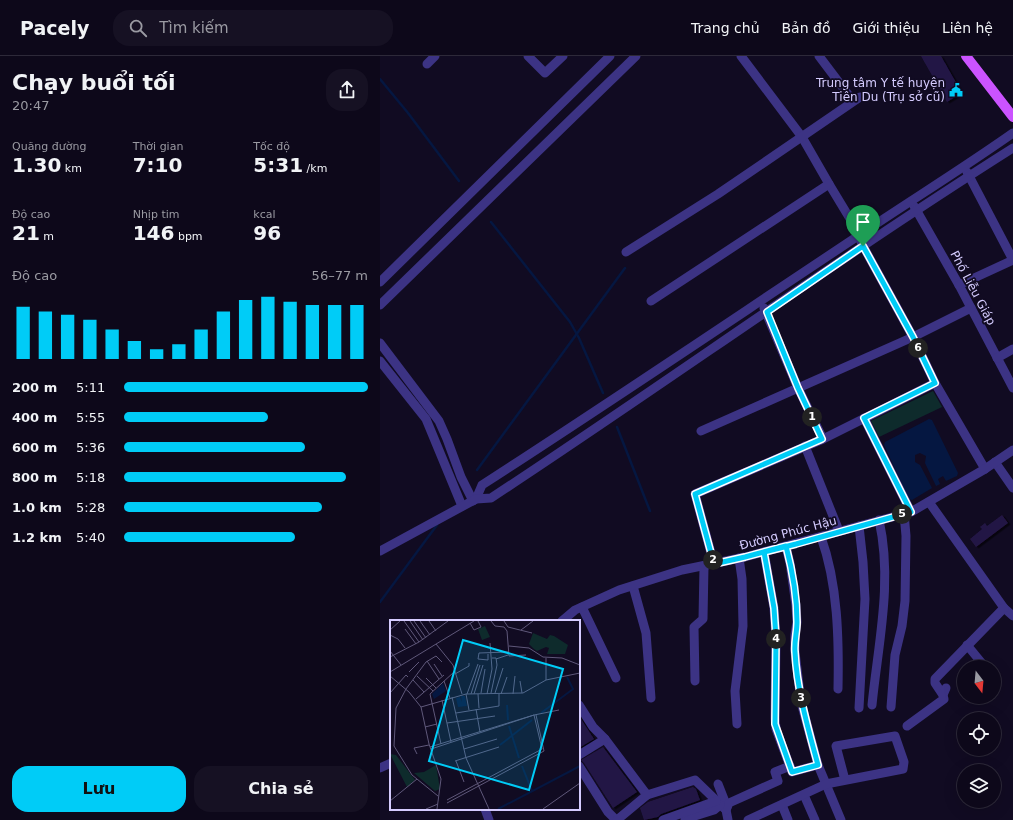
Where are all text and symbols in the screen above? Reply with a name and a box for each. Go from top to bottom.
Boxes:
search box [113,10,393,46]
text: Pacely [20,17,89,39]
icon: search [127,17,149,39]
text: Tìm kiếm [159,19,229,37]
text: Trang chủ [691,20,760,36]
text: Bản đồ [782,20,830,36]
text: Giới thiệu [852,20,920,36]
text: Liên hệ [942,20,993,36]
button: share [326,69,368,111]
text: Chạy buổi tối [12,70,176,95]
place label: Trung tâm Y tế huyện Tiên Du (Trụ sở cũ) [815,76,945,104]
public building icon: Trung tâm Y tế huyện Tiên Du (Trụ sở cũ) [948,82,964,98]
text: 20:47 [12,98,49,113]
text: Quãng đường [12,140,86,153]
text: Thời gian [133,140,183,153]
text: Tốc độ [253,140,290,153]
text: 1.30 [12,153,61,177]
text: 7:10 [133,153,182,177]
text: 5:31 [253,153,303,177]
text: km [61,162,82,175]
text: /km [303,162,327,175]
pin [846,205,880,246]
text: Độ cao [12,208,50,221]
text: Nhịp tim [133,208,179,221]
text: kcal [253,208,276,221]
icon: arrive [852,211,874,233]
text: 21 [12,221,40,245]
text: 146 [133,221,174,245]
text: 96 [253,221,281,245]
text: m [40,230,54,243]
text: bpm [174,230,203,243]
street label: Phố Liễu Giáp [947,248,999,328]
text: Độ cao [12,268,57,283]
text: 56–77 m [312,268,368,283]
pin: 6 [908,338,928,358]
text: 6 [914,341,922,354]
text: 200 m [12,380,57,395]
text: 5:11 [76,380,105,395]
pin: 1 [802,407,822,427]
text: 400 m [12,410,57,425]
text: 5:55 [76,410,105,425]
text: 1 [808,410,816,423]
text: 600 m [12,440,57,455]
text: 5:36 [76,440,105,455]
text: 800 m [12,470,57,485]
text: 5:18 [76,470,105,485]
text: 1.0 km [12,500,62,515]
text: 5:28 [76,500,105,515]
pin: 5 [892,504,912,524]
text: 5 [898,507,906,520]
street label: Đường Phúc Hậu [738,513,838,553]
text: 1.2 km [12,530,62,545]
text: 5:40 [76,530,105,545]
pin: 2 [703,550,723,570]
text: 2 [709,553,717,566]
inset map [390,620,580,810]
pin: 4 [766,629,786,649]
text: 4 [772,632,780,645]
north arrow [957,660,1001,704]
map controls [957,660,1001,808]
pin: 3 [791,688,811,708]
text: 3 [797,691,805,704]
button: locate [957,712,1001,756]
button: layers [957,764,1001,808]
button: Lưu [12,766,186,812]
button: Chia sẻ [194,766,368,812]

